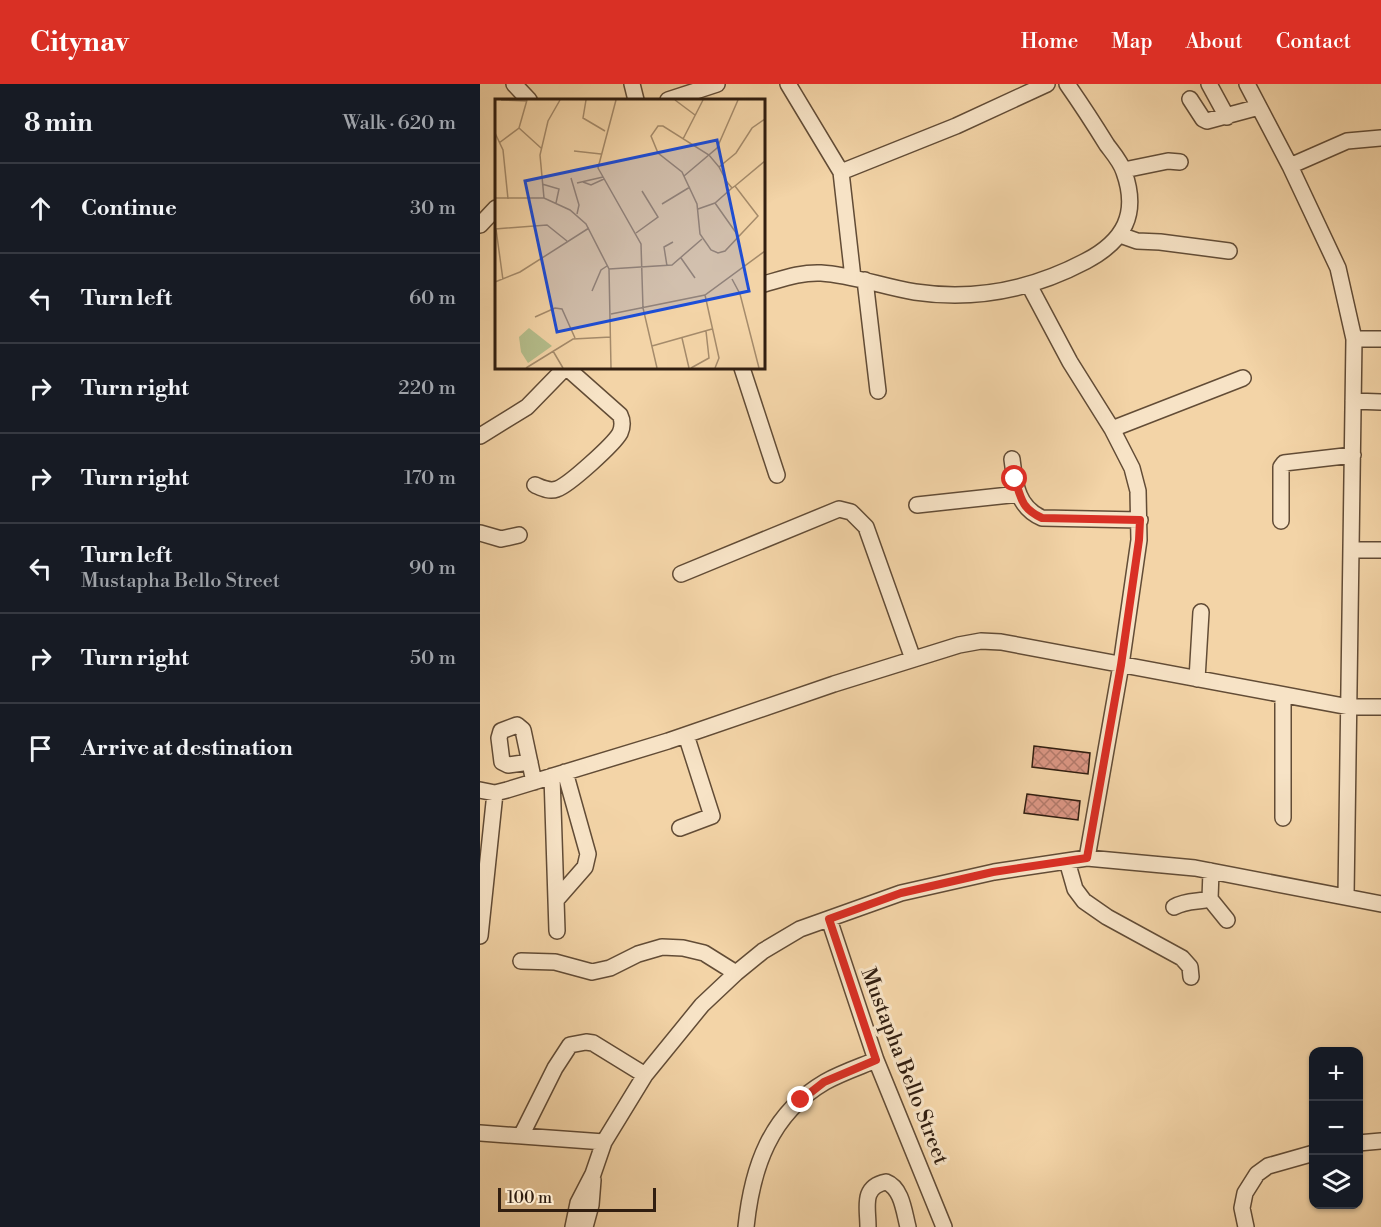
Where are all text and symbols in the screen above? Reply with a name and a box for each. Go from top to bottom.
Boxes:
text: Citynav [30,25,129,60]
text: Home [1021,29,1078,55]
text: Map [1111,29,1153,55]
text: About [1186,29,1243,55]
text: Contact [1276,29,1351,55]
inset map [495,99,765,369]
text: 8 min [24,107,93,139]
text: Walk · 620 m [343,111,456,136]
icon: ahead [24,192,57,225]
text: Continue [81,195,177,222]
text: 30 m [410,196,456,221]
icon: left [24,282,57,315]
text: Turn left [81,285,172,312]
text: 60 m [409,286,456,311]
icon: right [24,372,57,405]
text: Turn right [81,375,189,402]
text: 220 m [398,376,456,401]
icon: right [24,462,57,495]
text: Turn right [81,465,189,492]
route start [1001,465,1027,491]
text: 170 m [404,466,456,491]
text: Turn left [81,542,172,569]
icon: left [24,552,57,585]
text: 90 m [409,556,456,581]
text: Mustapha Bello Street [81,569,280,594]
icon: right [24,642,57,675]
text: Turn right [81,645,189,672]
text: 50 m [410,646,456,671]
icon: arrive [24,732,57,765]
text: Arrive at destination [81,735,293,762]
street label: Mustapha Bello Street [855,964,954,1169]
map controls [1309,1047,1363,1209]
button: + [1309,1047,1363,1101]
route end [787,1086,813,1112]
button: − [1309,1101,1363,1155]
button: layers [1309,1155,1363,1209]
scale bar [498,1185,656,1212]
text: 100 m [507,1188,552,1208]

